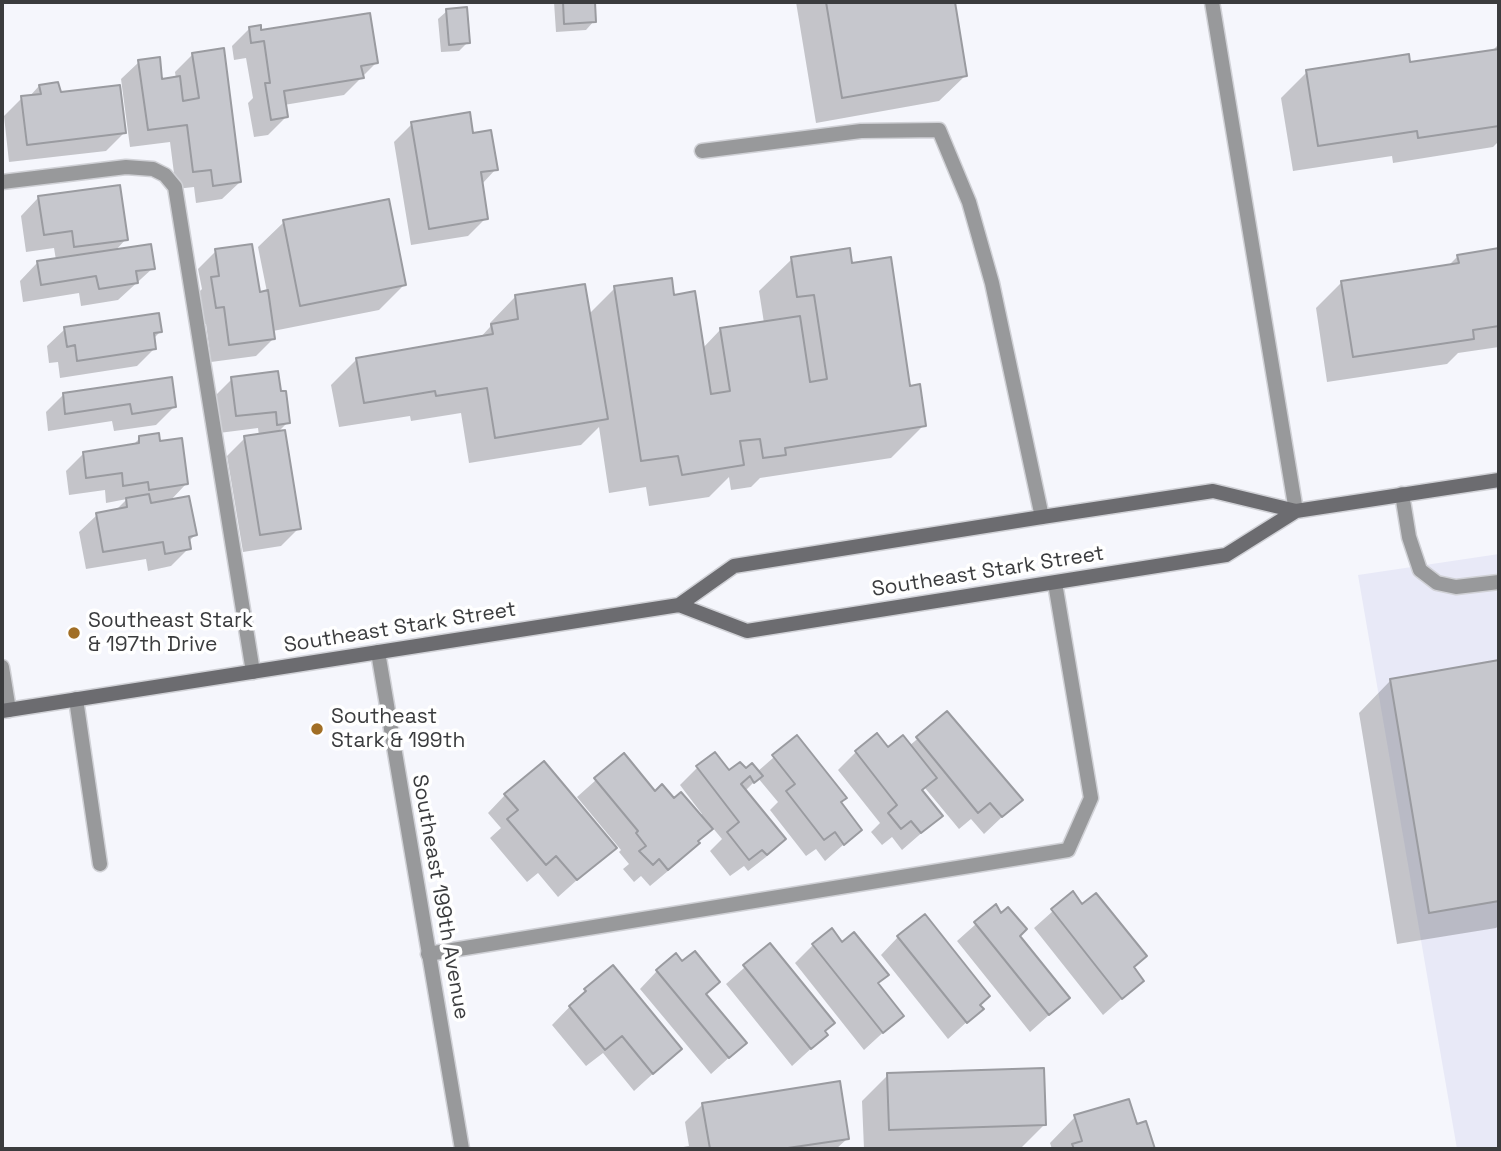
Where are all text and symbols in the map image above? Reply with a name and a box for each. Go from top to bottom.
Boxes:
street label: Southeast Stark Street [870,541,1106,603]
street label: Southeast Stark Street [282,597,518,659]
place label: Southeast Stark & 197th Drive [88,608,253,658]
marker: Southeast Stark & 197th Drive [66,625,82,641]
place label: Southeast Stark & 199th [331,704,465,754]
marker: Southeast Stark & 199th [309,721,325,737]
street label: Southeast 199th Avenue [406,773,474,1021]

